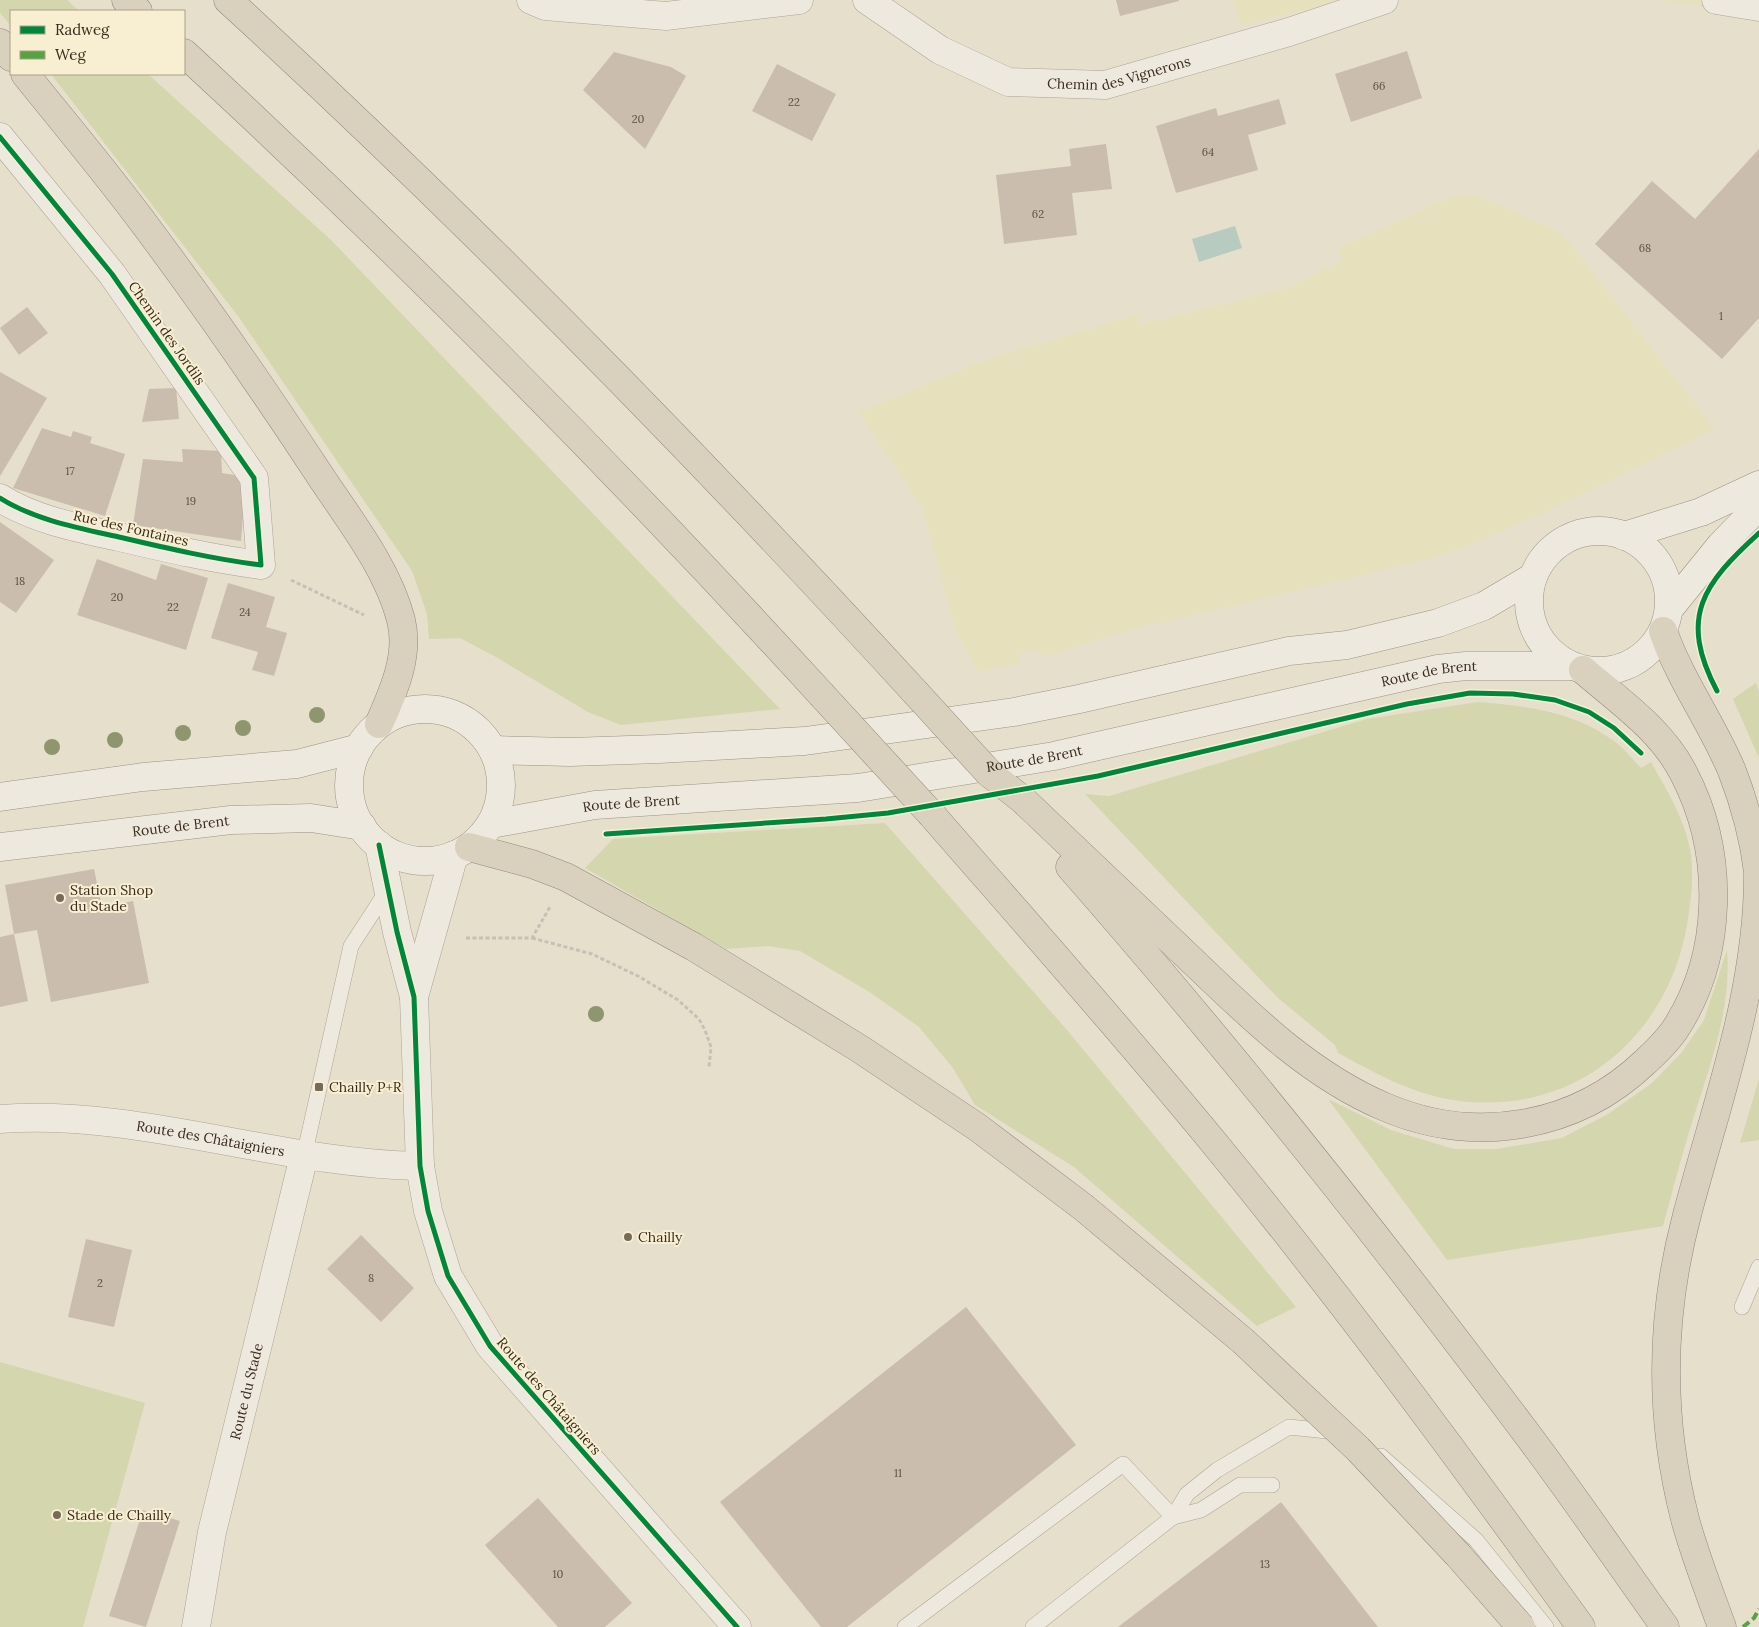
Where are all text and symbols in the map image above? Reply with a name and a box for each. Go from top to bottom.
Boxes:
legend [10,10,185,75]
text: Radweg [55,20,110,39]
text: Weg [55,45,86,64]
street label: Chemin des Vignerons [1047,52,1193,95]
house number: 66 [1373,79,1385,93]
house number: 22 [788,95,800,109]
house number: 20 [632,112,645,126]
house number: 64 [1202,145,1214,159]
house number: 62 [1032,207,1044,221]
house number: 68 [1639,241,1651,255]
street label: Chemin des Jordils [125,278,209,388]
house number: 1 [1719,309,1723,323]
house number: 17 [65,464,75,478]
house number: 19 [186,494,196,508]
street label: Rue des Fontaines [72,506,190,550]
house number: 18 [15,574,25,588]
house number: 20 [111,590,124,604]
house number: 22 [167,600,179,614]
house number: 24 [239,605,251,619]
street label: Route de Brent [1379,657,1478,691]
street label: Route de Brent [985,741,1085,776]
street label: Route de Brent [581,790,681,816]
street label: Route de Brent [131,811,231,840]
place label: Station Shop du Stade [70,881,153,915]
marker: Station Shop du Stade [54,892,66,904]
place label: Chailly P+R [329,1078,402,1096]
marker: Chailly P+R [313,1081,325,1093]
street label: Route des Châtaigniers [135,1117,286,1160]
place label: Chailly [638,1228,683,1246]
marker: Chailly [622,1231,634,1243]
house number: 8 [368,1271,374,1285]
house number: 2 [97,1276,103,1290]
street label: Route des Châtaigniers [493,1333,605,1459]
street label: Route du Stade [226,1341,267,1442]
house number: 11 [894,1466,902,1480]
place label: Stade de Chailly [67,1506,172,1524]
marker: Stade de Chailly [51,1509,63,1521]
house number: 13 [1260,1557,1270,1571]
house number: 10 [553,1567,564,1581]

